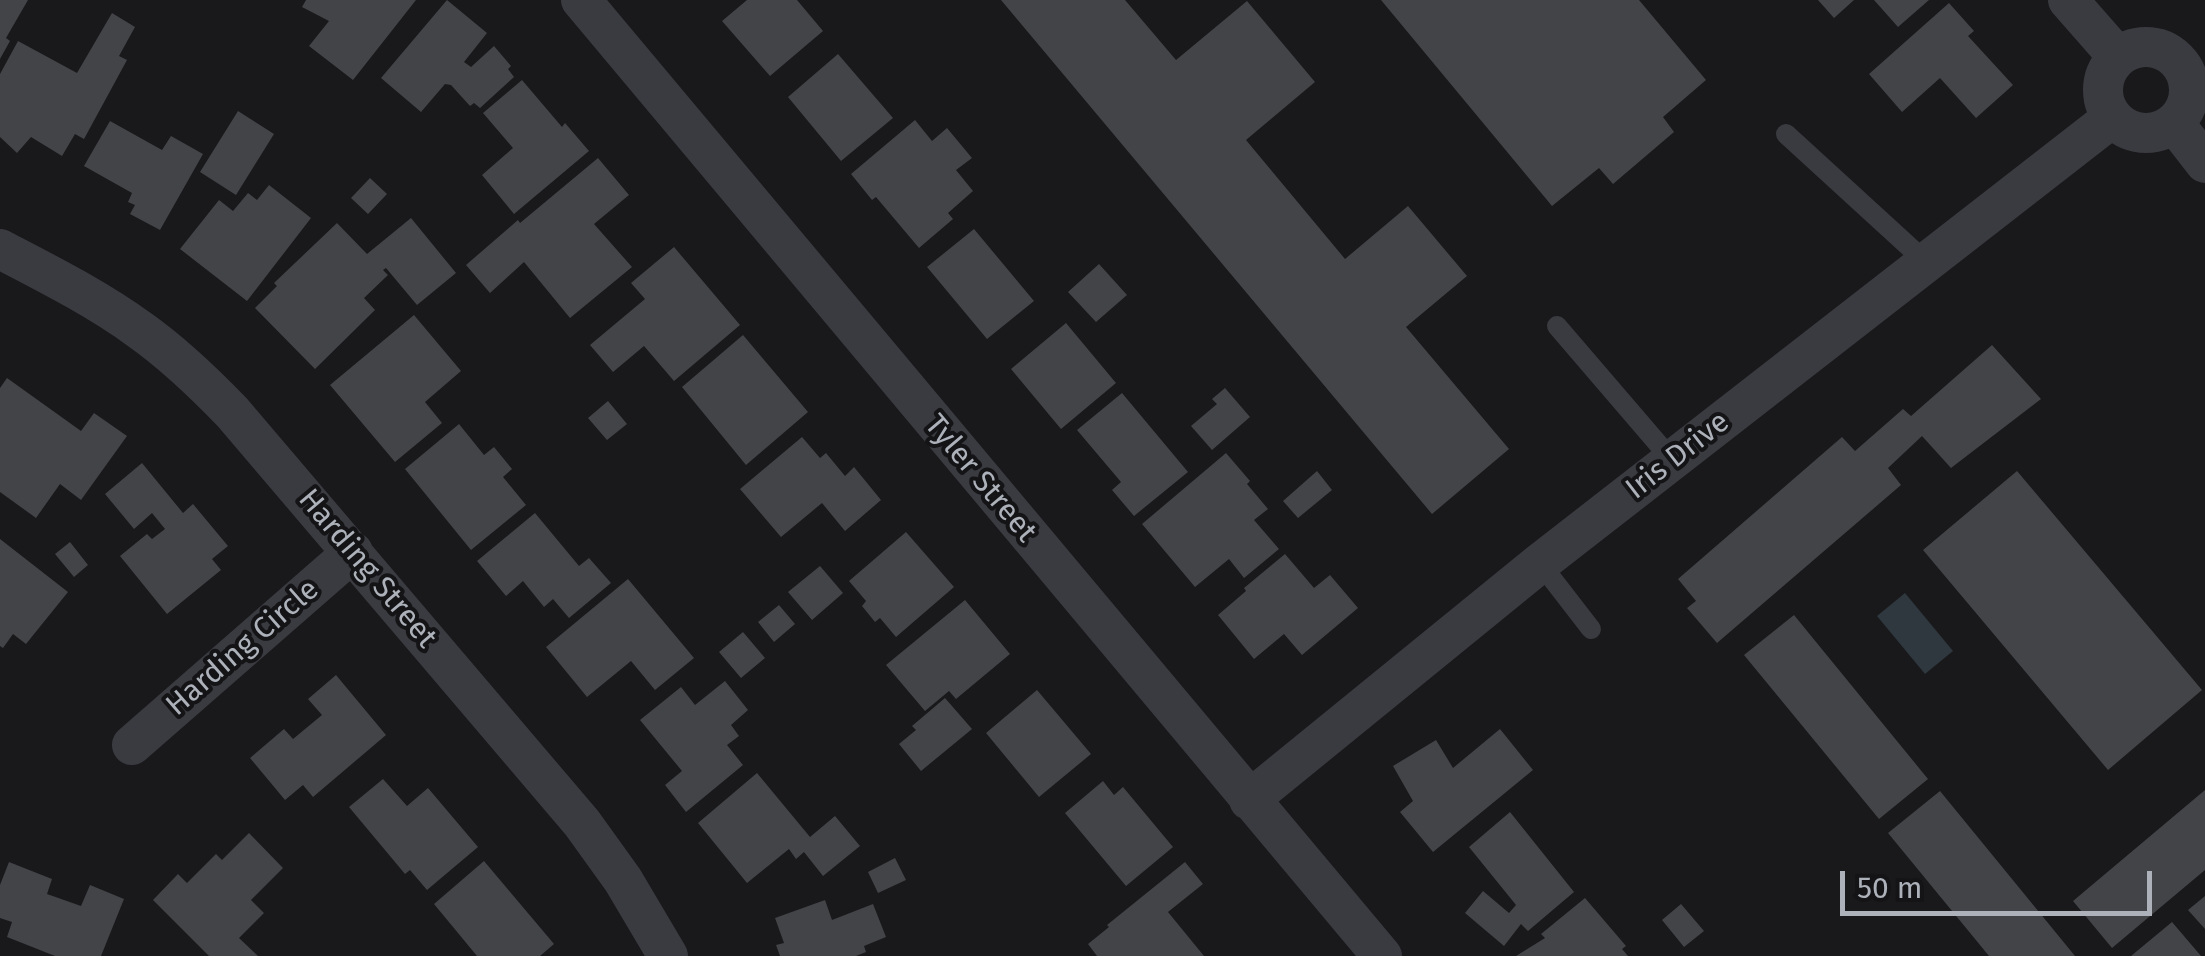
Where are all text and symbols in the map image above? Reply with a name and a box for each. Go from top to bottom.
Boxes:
street label: Iris Drive [1619,405,1737,507]
street label: Tyler Street [916,408,1044,550]
street label: Harding Street [290,482,444,656]
street label: Harding Circle [159,572,327,724]
scale bar [1845,851,2158,913]
text: 50 m [1857,870,1922,906]

